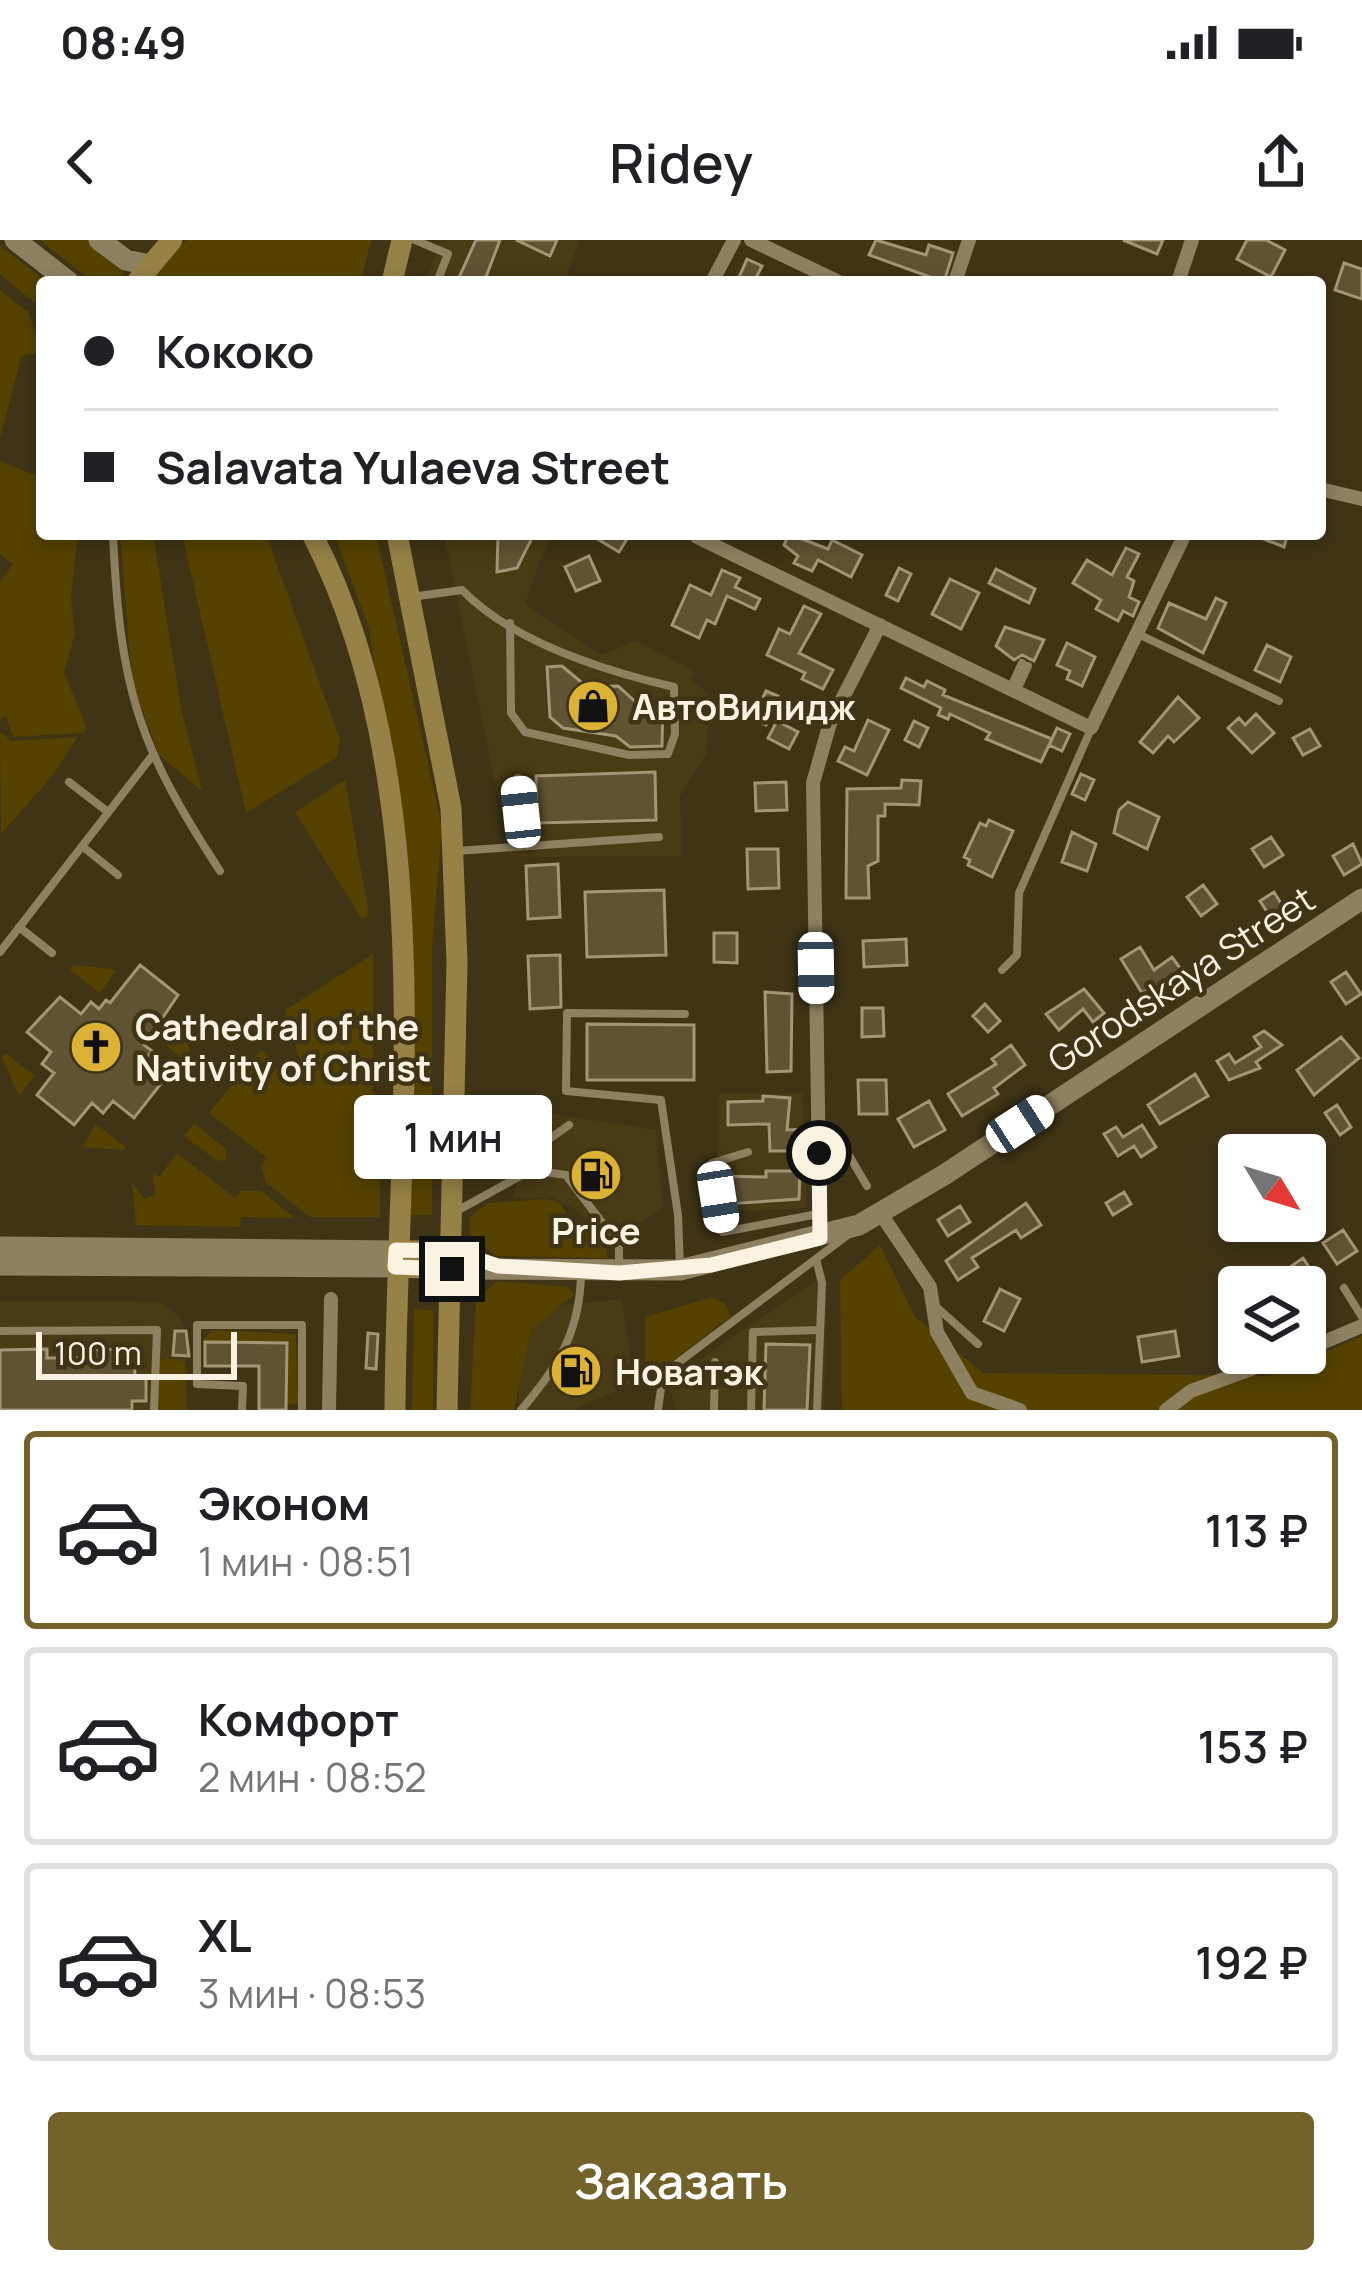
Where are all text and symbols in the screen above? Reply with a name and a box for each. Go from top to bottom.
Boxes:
text: 08:49 [60,11,187,73]
text: Ridey [609,125,753,199]
icon: back [48,129,114,195]
icon: share [1248,129,1314,195]
text: Кококо [156,320,314,382]
text: Salavata Yulaeva Street [156,436,670,498]
shop icon: АвтоВилидж [565,678,621,734]
place label: АвтоВилидж [632,682,856,731]
car [499,774,543,850]
street label: Gorodskaya Street [1038,874,1324,1084]
car [797,932,835,1004]
place label: Cathedral of the Nativity of Christ [135,1002,431,1092]
church icon: Cathedral of the Nativity of Christ [68,1019,124,1075]
car [980,1089,1060,1159]
callout: 1 мин [353,1095,551,1179]
text: 1 мин [403,1110,503,1164]
route start [792,1126,846,1180]
north arrow [1218,1134,1326,1242]
map controls [1218,1134,1326,1374]
fuel station icon: Price [568,1147,624,1203]
car [695,1159,741,1235]
place label: Price [551,1206,641,1255]
route end [425,1242,479,1296]
button: layers [1218,1266,1326,1374]
scale bar [36,1326,237,1379]
text: 100 m [54,1330,142,1375]
fuel station icon: Новатэк [548,1343,604,1399]
place label: Новатэк [615,1347,765,1396]
text: Эконом [198,1472,370,1534]
icon: car [54,1476,162,1584]
text: 113 ₽ [1205,1499,1308,1561]
text: 1 мин · 08:51 [198,1534,413,1588]
text: Комфорт [198,1688,399,1750]
icon: car [54,1692,162,1800]
text: 153 ₽ [1197,1715,1308,1777]
text: 2 мин · 08:52 [198,1750,426,1804]
text: XL [198,1904,252,1966]
icon: car [54,1908,162,2016]
text: 192 ₽ [1195,1931,1308,1993]
text: 3 мин · 08:53 [198,1966,426,2020]
button: Заказать [48,2112,1314,2250]

